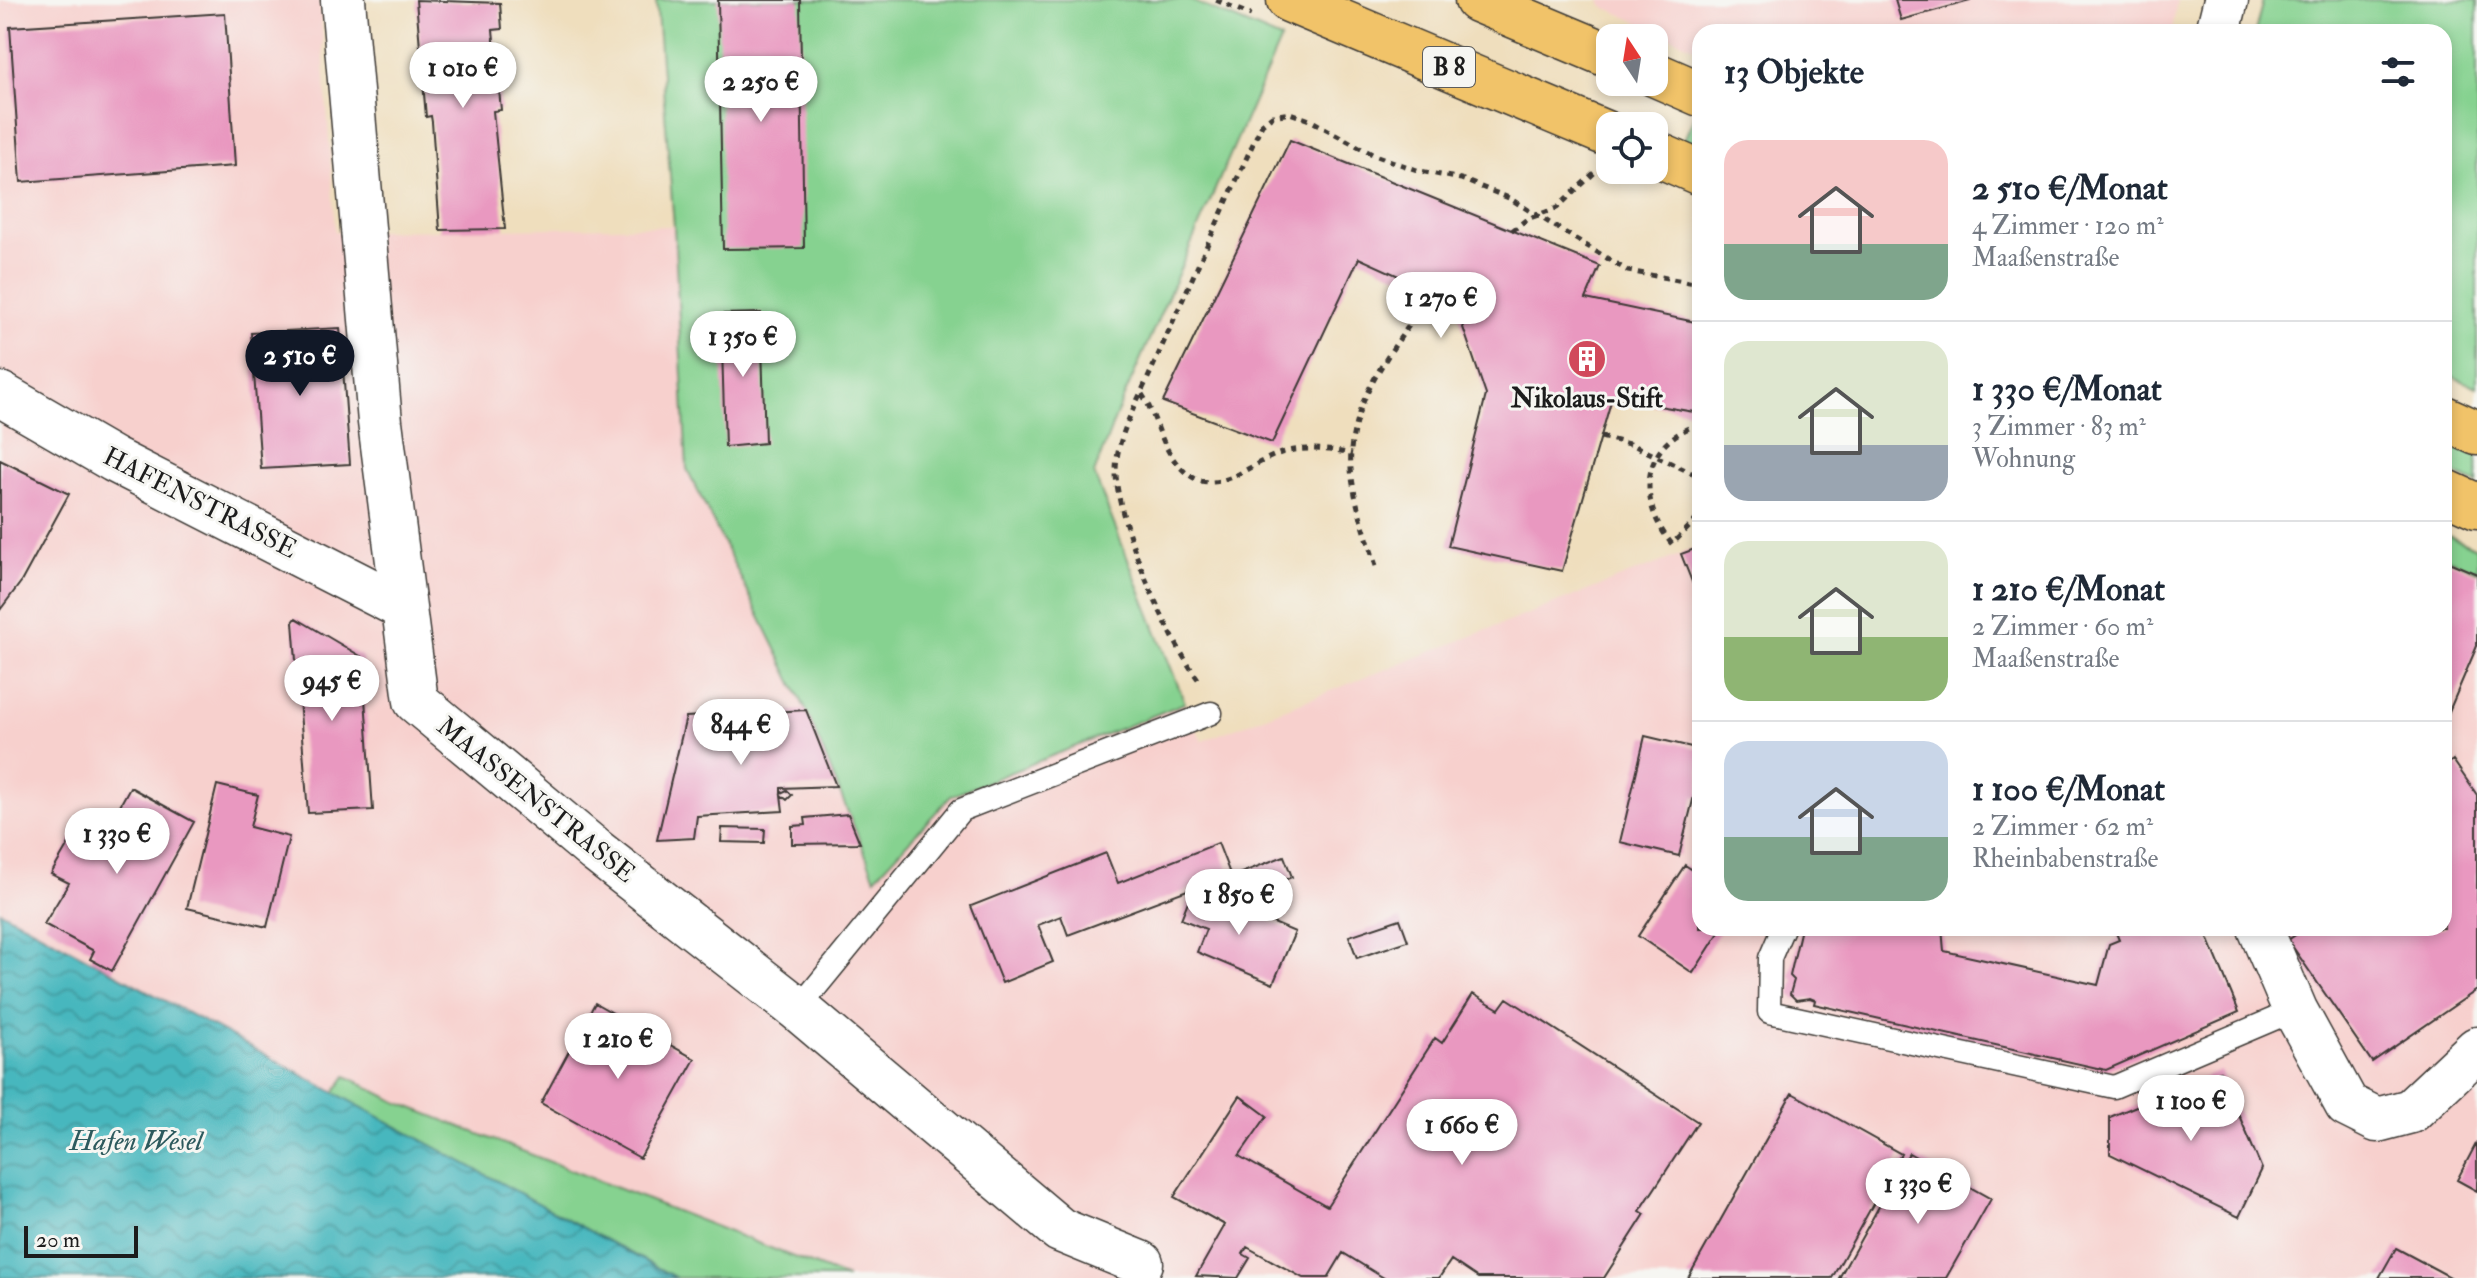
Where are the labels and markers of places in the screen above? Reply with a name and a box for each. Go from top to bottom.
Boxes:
pin: 1 010 € [389,42,537,110]
pin: 2 250 € [687,56,835,124]
pin: 1 270 € [1367,272,1515,340]
pin: 1 350 € [669,311,817,379]
pin: 2 510 € [226,330,374,398]
building icon: Nikolaus-Stift [1566,338,1608,380]
place label: Nikolaus-Stift [1510,383,1663,415]
pin: 945 € [276,655,388,723]
pin: 844 € [685,699,797,767]
pin: 1 330 € [43,808,191,876]
pin: 1 850 € [1165,869,1313,937]
pin: 1 210 € [544,1013,692,1081]
pin: 1 100 € [2117,1075,2265,1143]
pin: 1 660 € [1388,1099,1536,1167]
pin: 1 330 € [1844,1158,1992,1226]

